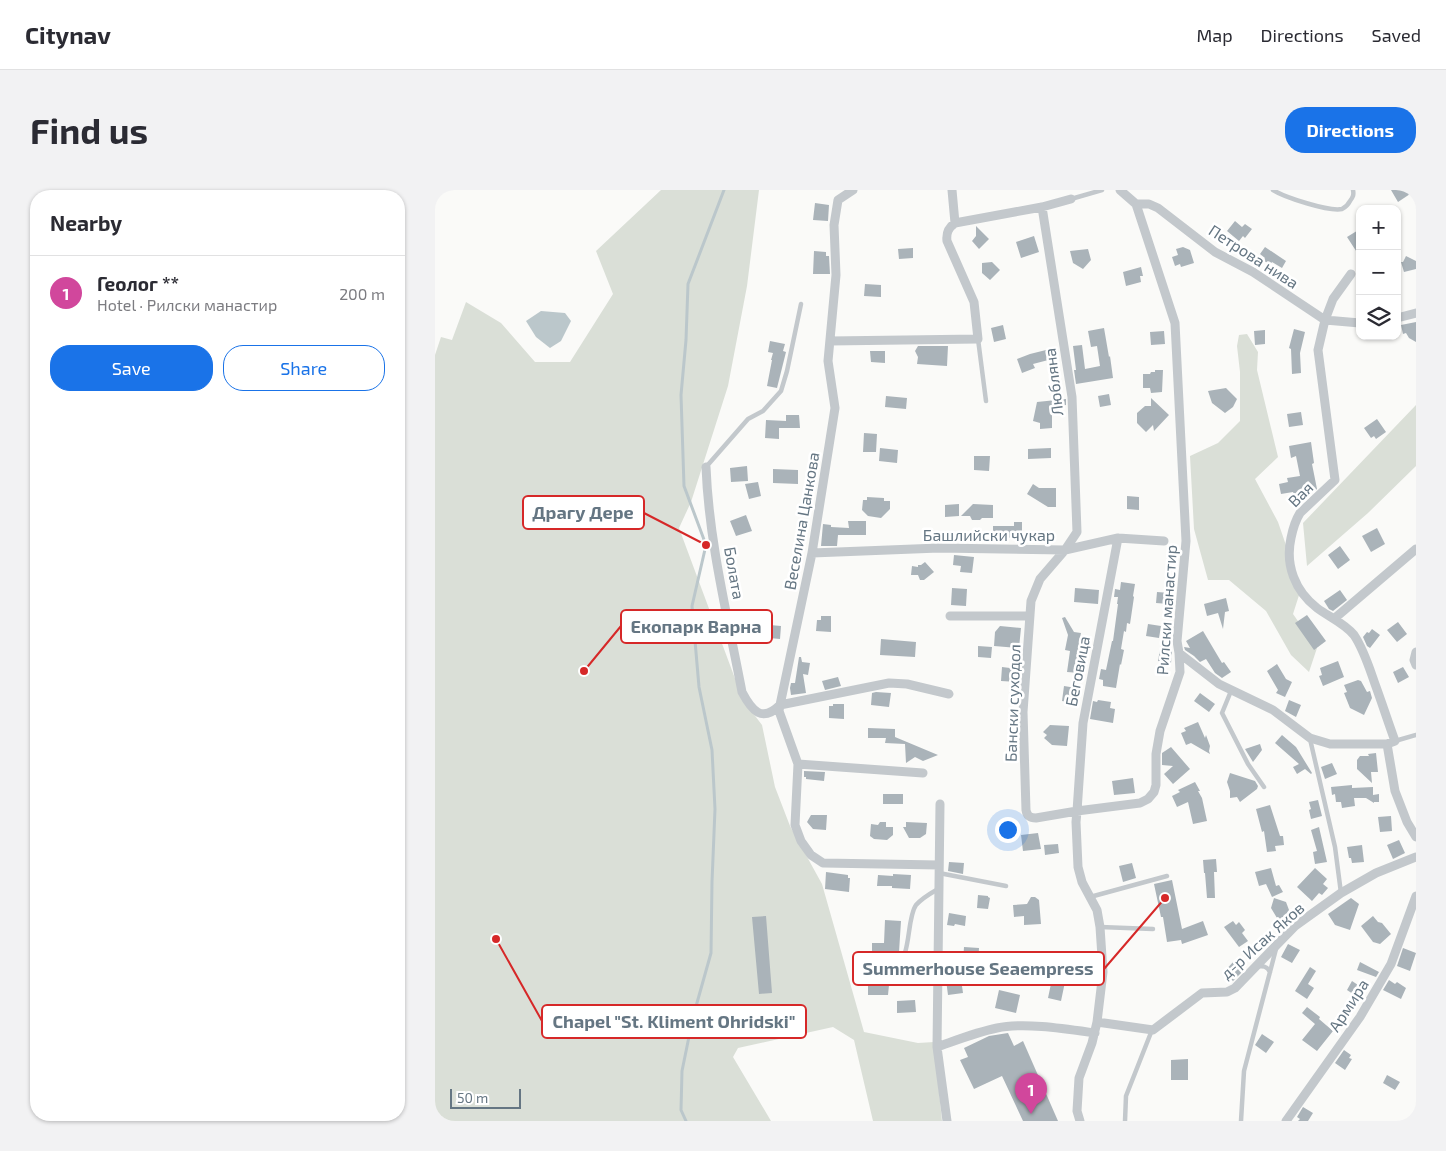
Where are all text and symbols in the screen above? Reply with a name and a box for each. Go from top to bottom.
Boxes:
text: Citynav [25,20,111,49]
text: Map [1196,24,1233,46]
text: Directions [1261,24,1344,46]
text: Saved [1372,24,1421,46]
button: Directions [1285,107,1416,153]
text: Find us [30,109,148,151]
map controls [1356,205,1401,340]
button: + [1356,205,1401,250]
text: Nearby [50,210,122,235]
street label: Петрова нива [1206,220,1302,292]
button: − [1356,250,1401,295]
text: Геолог ** [97,272,179,295]
text: 1 [63,284,69,303]
text: 200 m [339,284,385,303]
text: Hotel · Рилски манастир [97,295,277,314]
button: layers [1356,295,1401,340]
button: Save [50,345,213,391]
button: Share [223,345,385,391]
street label: Любляна [1039,347,1067,417]
street label: Веселина Цанкова [780,451,822,591]
street label: Вая [1284,478,1316,510]
callout: Драгу Дере [523,496,644,529]
text: Драгу Дере [532,501,634,523]
street label: Башлийски чукар [923,525,1055,545]
street label: Рилски манастир [1152,544,1180,676]
street label: Болата [721,545,749,601]
callout: Екопарк Варна [621,610,772,643]
text: Екопарк Варна [630,615,762,637]
street label: Беговица [1061,634,1093,708]
street label: Бански суходол [1000,644,1025,762]
your location [995,817,1021,843]
street label: д-р Исак Яков [1216,898,1308,982]
callout: Summerhouse Seaempress [853,952,1104,985]
text: Summerhouse Seaempress [862,957,1094,979]
street label: Армира [1324,975,1372,1035]
callout: Chapel "St. Kliment Ohridski" [542,1005,806,1038]
text: Chapel "St. Kliment Ohridski" [553,1010,795,1032]
pin: 1 [1015,1073,1047,1114]
scale bar [450,1086,521,1109]
text: 50 m [457,1089,488,1106]

